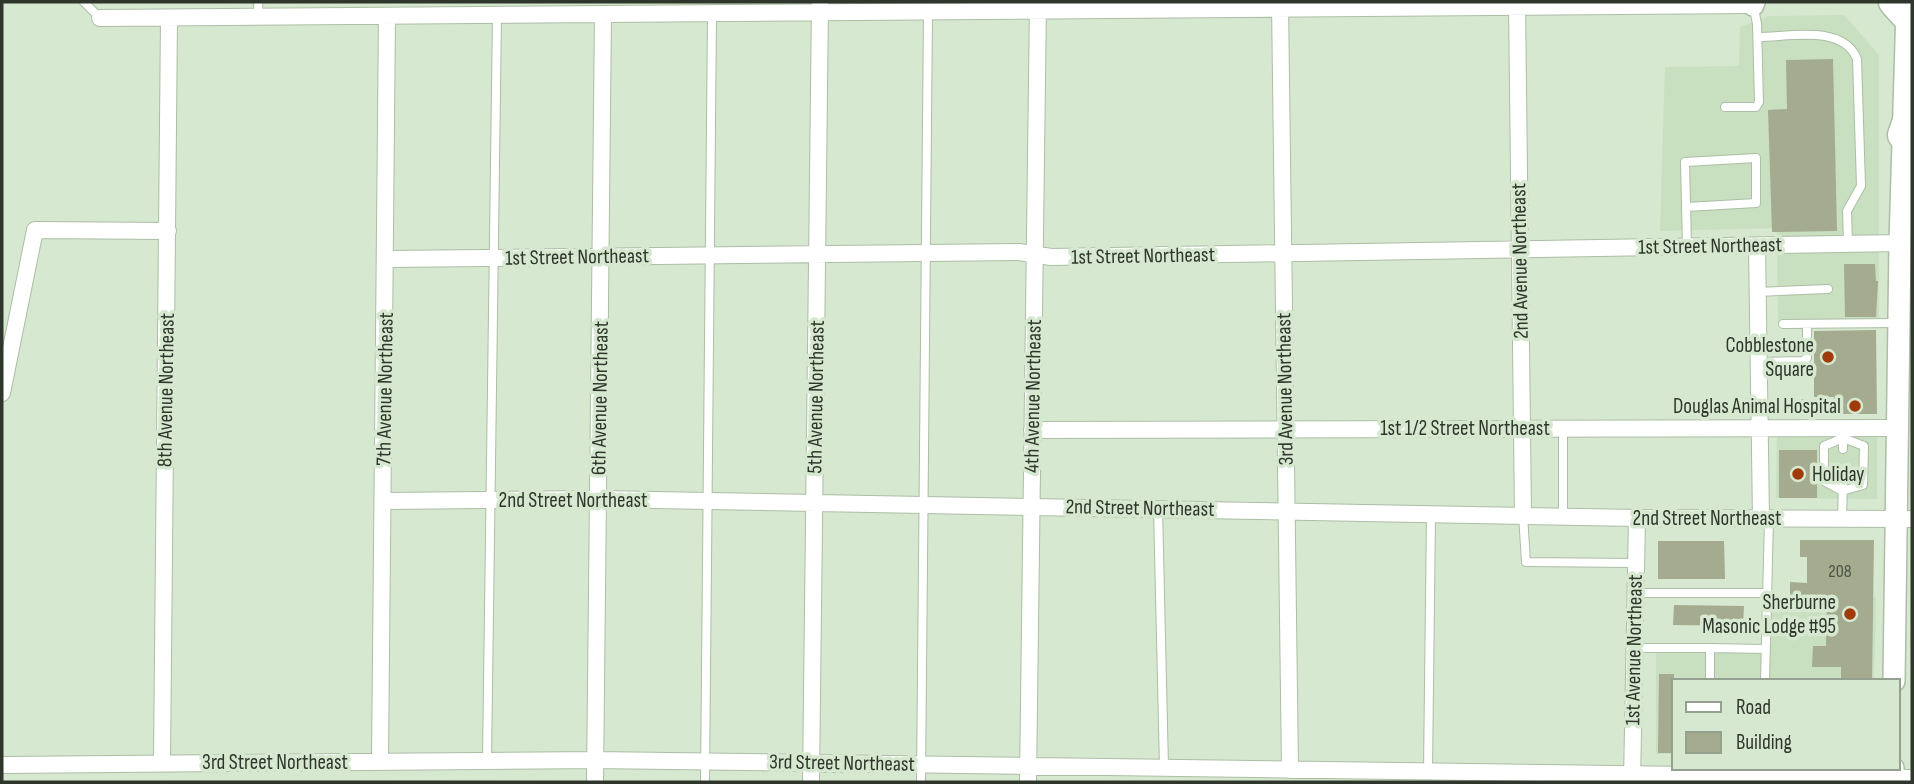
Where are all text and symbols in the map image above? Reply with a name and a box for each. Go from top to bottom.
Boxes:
street label: 2nd Avenue Northeast [1506,183,1534,339]
street label: 1st Street Northeast [1638,232,1782,260]
street label: 1st Street Northeast [1071,242,1215,270]
street label: 1st Street Northeast [505,243,649,271]
street label: 7th Avenue Northeast [371,312,399,466]
street label: 3rd Avenue Northeast [1271,312,1299,466]
street label: 8th Avenue Northeast [152,313,180,467]
street label: 4th Avenue Northeast [1019,319,1047,473]
street label: 5th Avenue Northeast [802,320,830,474]
street label: 6th Avenue Northeast [586,321,614,475]
place label: Cobblestone Square [1726,333,1814,382]
marker: Cobblestone Square [1820,349,1836,365]
place label: Douglas Animal Hospital [1673,394,1841,419]
marker: Douglas Animal Hospital [1847,398,1863,414]
street label: 1st 1/2 Street Northeast [1380,416,1550,441]
place label: Holiday [1812,462,1864,487]
marker: Holiday [1790,466,1806,482]
street label: 2nd Street Northeast [499,488,647,513]
street label: 2nd Street Northeast [1065,494,1215,522]
street label: 2nd Street Northeast [1633,506,1781,531]
house number: 208 [1828,561,1852,582]
street label: 1st Avenue Northeast [1620,574,1648,726]
place label: Sherburne Masonic Lodge #95 [1702,590,1836,639]
marker: Sherburne Masonic Lodge #95 [1842,606,1858,622]
legend [1672,679,1900,770]
text: Road [1736,695,1771,720]
text: Building [1736,730,1792,755]
street label: 3rd Street Northeast [769,749,915,777]
street label: 3rd Street Northeast [202,750,348,775]

